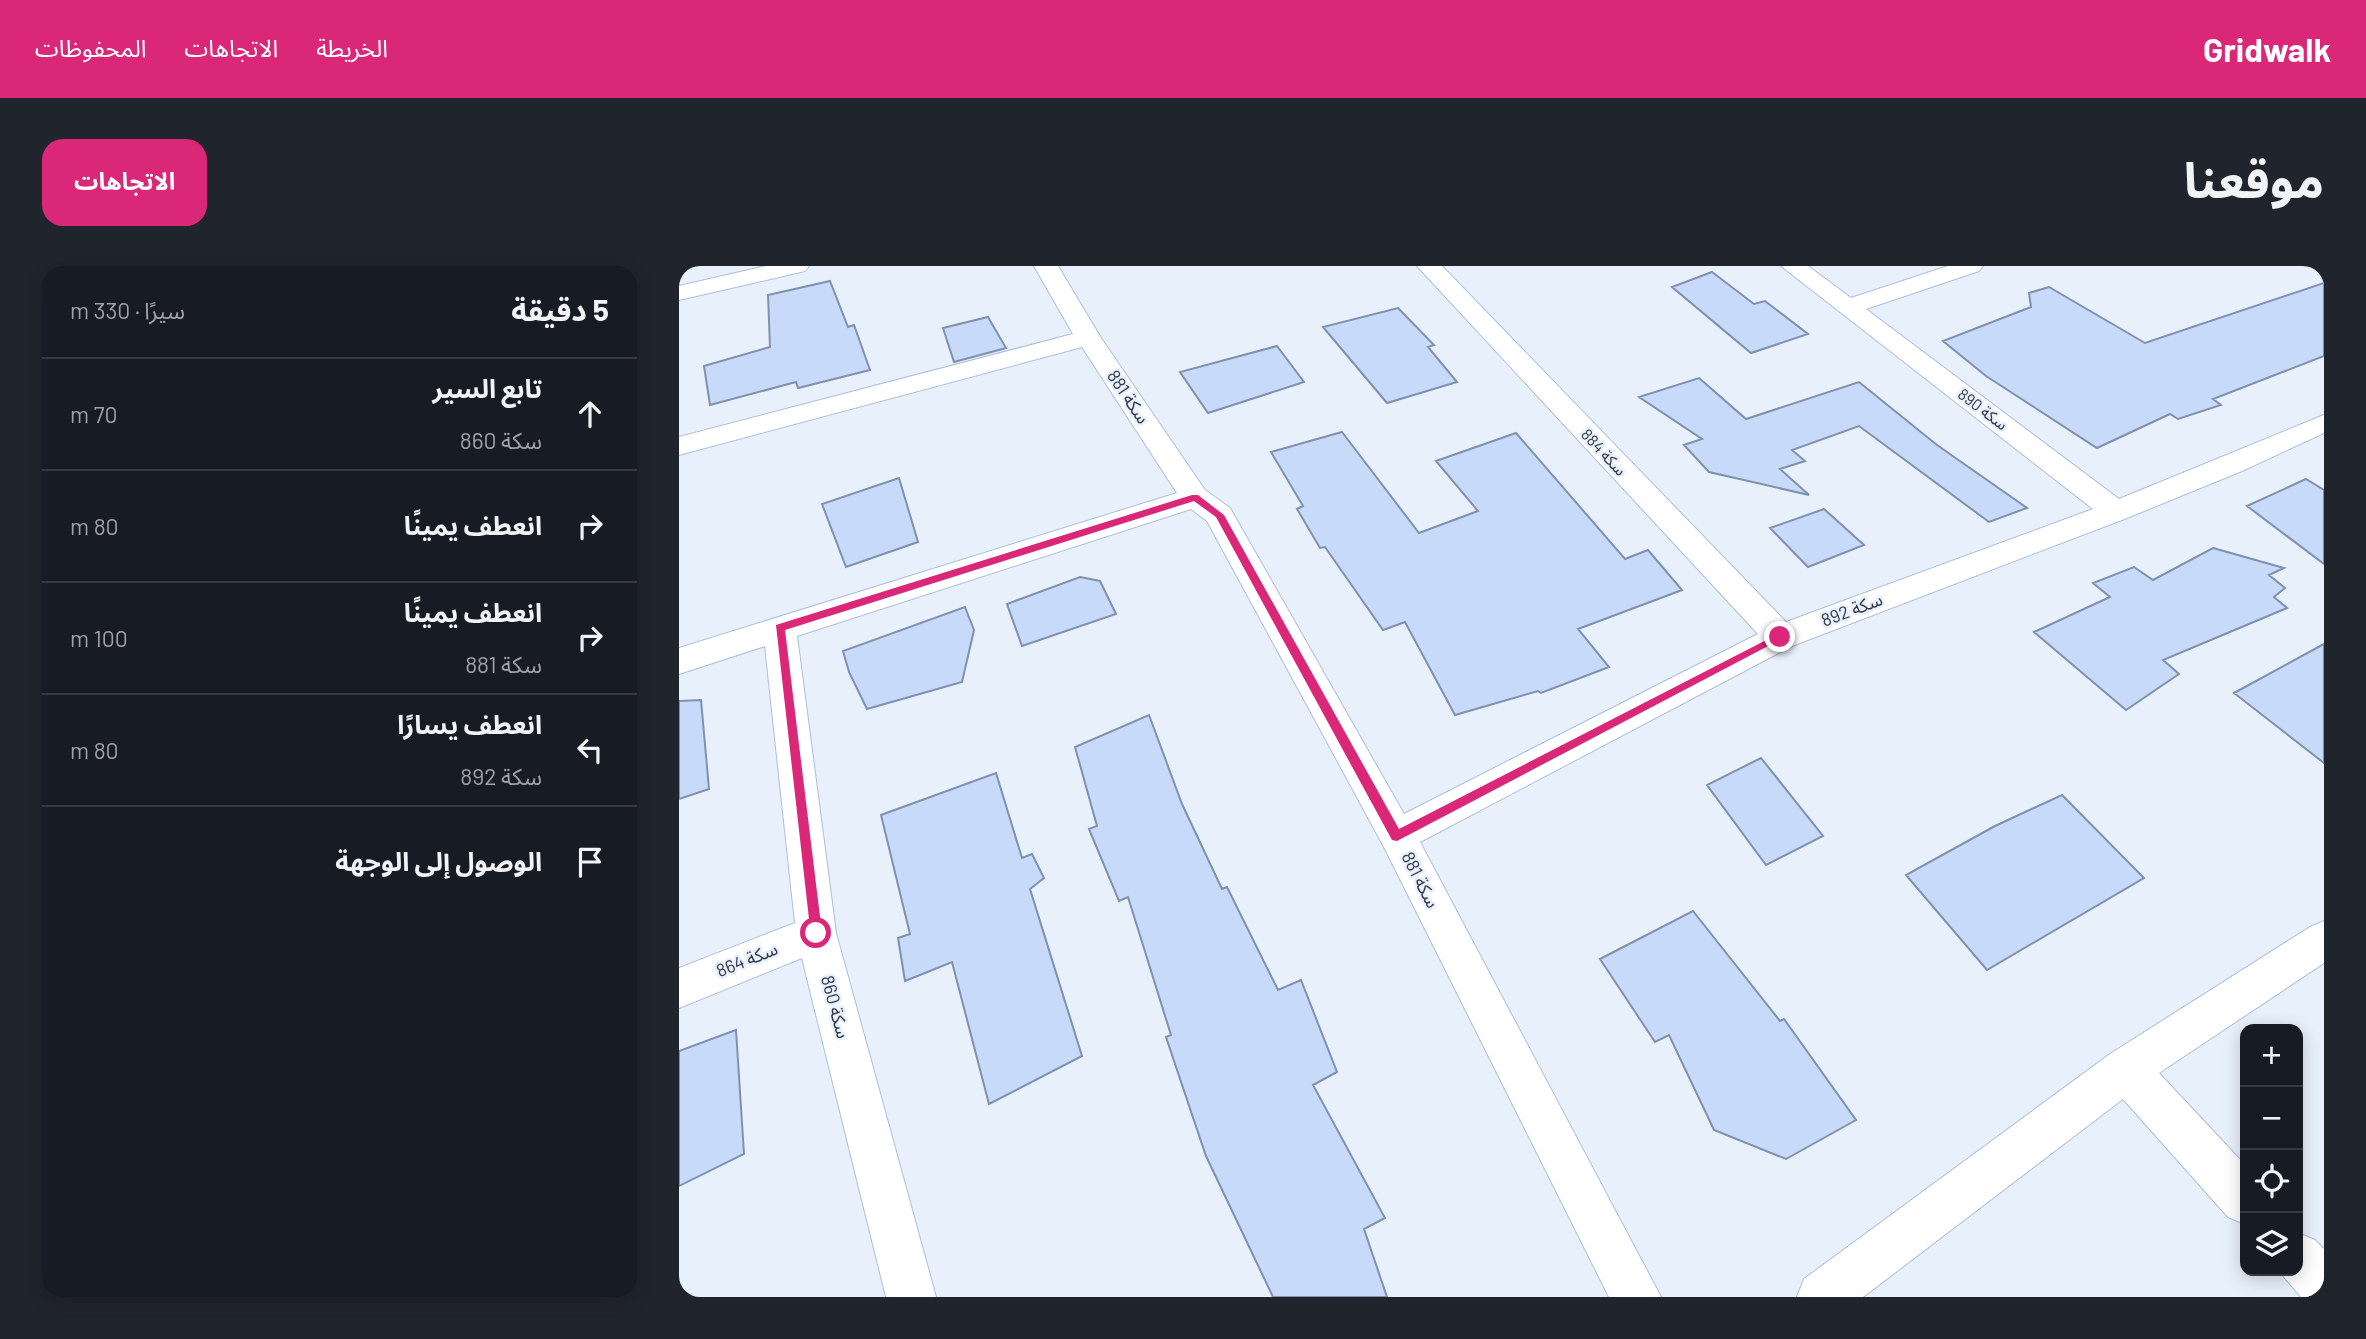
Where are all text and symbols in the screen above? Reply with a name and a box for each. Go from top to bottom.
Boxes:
text: Gridwalk [2203,29,2331,69]
text: المحفوظات [35,33,146,62]
text: الاتجاهات [184,33,278,62]
text: الخريطة [316,33,388,62]
button: الاتجاهات [42,139,207,226]
text: موقعنا [2184,149,2324,208]
text: 5 دقيقة [511,291,609,327]
text: سيرًا · 330 m [70,296,185,324]
street label: سكة 881 [1103,365,1155,428]
text: تابع السير [432,372,542,403]
street label: سكة 890 [1955,384,2012,433]
icon: ahead [571,395,609,433]
text: 70 m [70,400,118,428]
street label: سكة 884 [1578,424,1631,479]
text: سكة 860 [460,426,542,454]
icon: right [571,507,609,545]
text: انعطف يمينًا [404,509,542,540]
text: 80 m [70,512,119,540]
street label: سكة 892 [1818,587,1885,631]
text: انعطف يمينًا [404,596,542,627]
icon: right [571,619,609,657]
route end [1764,621,1795,652]
text: 100 m [70,624,128,652]
text: سكة 881 [465,650,542,678]
text: انعطف يسارًا [397,708,542,739]
icon: left [571,731,609,769]
text: 80 m [70,736,119,764]
text: سكة 892 [460,762,542,790]
icon: arrive [571,843,609,881]
text: الوصول إلى الوجهة [335,845,542,876]
street label: سكة 881 [1397,848,1444,911]
route start [800,917,831,948]
street label: سكة 864 [713,937,781,981]
street label: سكة 860 [817,973,855,1041]
map controls [2240,1024,2303,1276]
button: + [2240,1024,2303,1087]
button: − [2240,1087,2303,1150]
button: locate [2240,1150,2303,1213]
button: layers [2240,1213,2303,1276]

